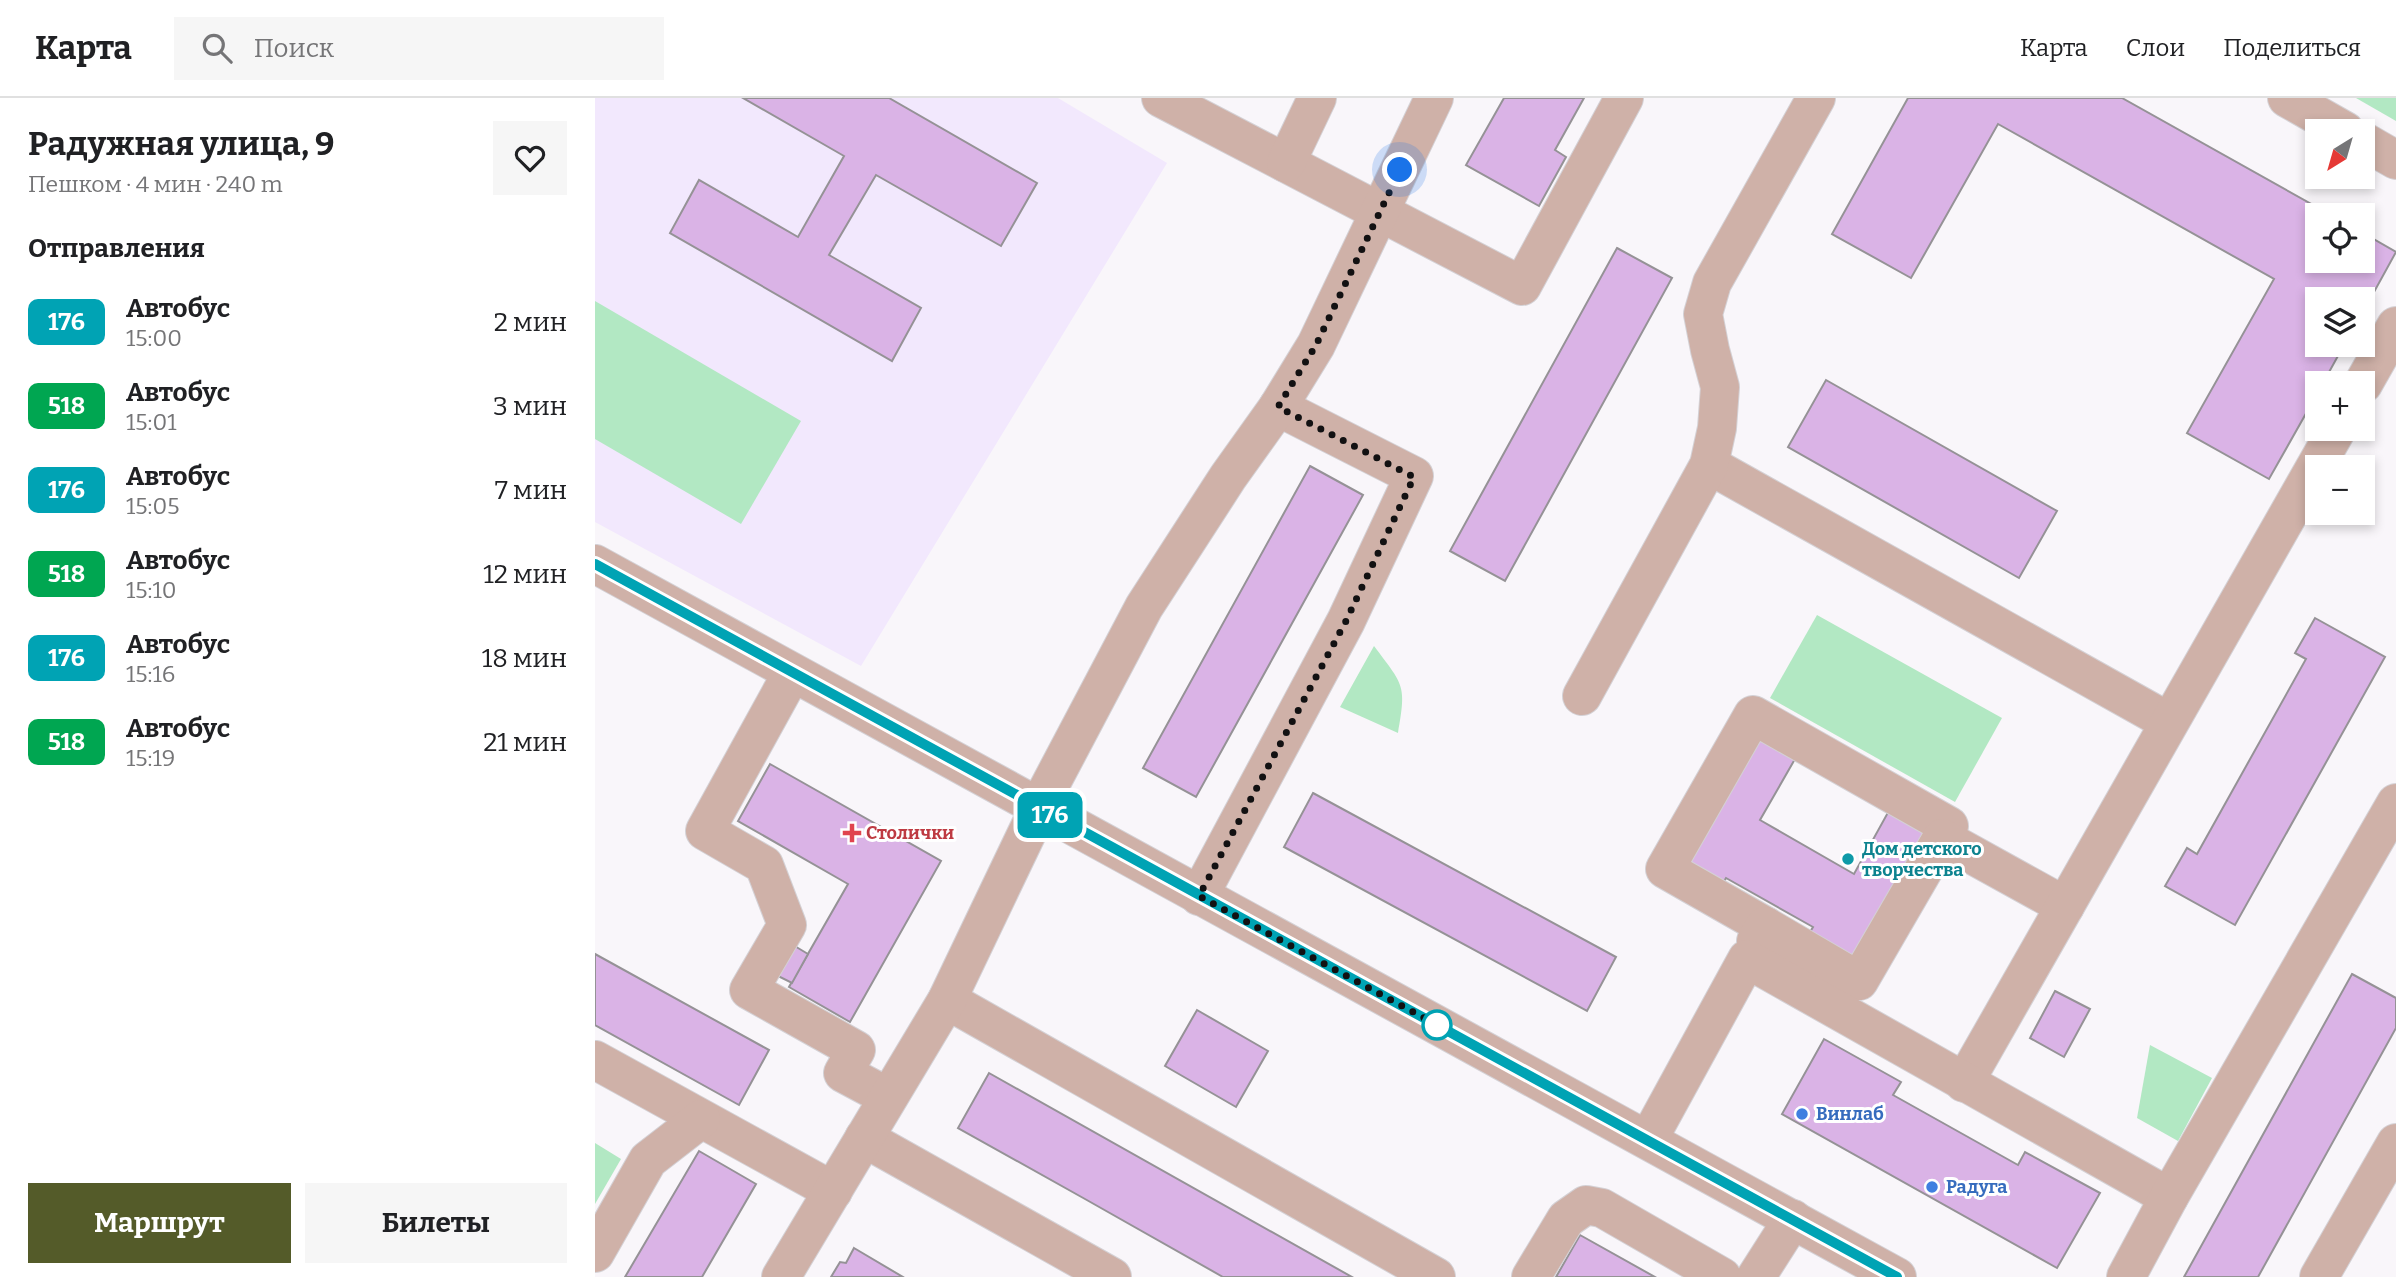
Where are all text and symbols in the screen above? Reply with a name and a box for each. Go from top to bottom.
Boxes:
search box [174,17,664,80]
text: Карта [35,28,132,68]
icon: search [198,29,236,67]
text: Поиск [254,33,334,64]
text: Карта [2020,34,2088,62]
text: Слои [2126,34,2185,62]
text: Поделиться [2223,34,2361,62]
north arrow [2305,119,2375,189]
map controls [2305,119,2375,525]
button: heart [493,121,567,195]
text: Радужная улица, 9 [28,124,335,164]
your location [1382,152,1417,187]
text: Пешком · 4 мин · 240 m [28,170,283,198]
button: locate [2305,203,2375,273]
text: Отправления [28,233,205,264]
button: layers [2305,287,2375,357]
text: Автобус [126,293,230,324]
text: 2 мин [494,307,567,338]
text: 176 [48,308,85,336]
text: 15:00 [126,324,182,352]
button: + [2305,371,2375,441]
text: Автобус [126,377,230,408]
text: 3 мин [493,391,567,422]
text: 518 [48,392,85,420]
text: 15:01 [126,408,176,436]
button: − [2305,455,2375,525]
text: Автобус [126,461,230,492]
text: 7 мин [495,475,567,506]
text: 176 [48,476,85,504]
text: 15:05 [126,492,180,520]
text: Автобус [126,545,230,576]
text: 12 мин [483,559,567,590]
text: 518 [48,560,85,588]
text: 15:10 [126,576,177,604]
text: Автобус [126,629,230,660]
text: 18 мин [482,643,567,674]
text: 176 [48,644,85,672]
text: 15:16 [126,660,175,688]
text: Автобус [126,713,230,744]
text: 21 мин [483,727,567,758]
text: 518 [48,728,85,756]
text: 15:19 [126,744,175,772]
line badge: 176 [1010,792,1090,838]
text: 176 [1032,801,1068,829]
place label: Столички [866,822,954,844]
marker: Столички [844,825,860,841]
place label: Дом детского творчества [1862,838,1982,881]
marker: Дом детского творчества [1840,851,1856,867]
unlabelled marker [1422,1010,1452,1040]
place label: Винлаб [1816,1103,1884,1125]
marker: Винлаб [1794,1106,1810,1122]
place label: Радуга [1946,1176,2007,1198]
marker: Радуга [1924,1179,1940,1195]
button: Маршрут [28,1183,291,1263]
button: Билеты [305,1183,567,1263]

